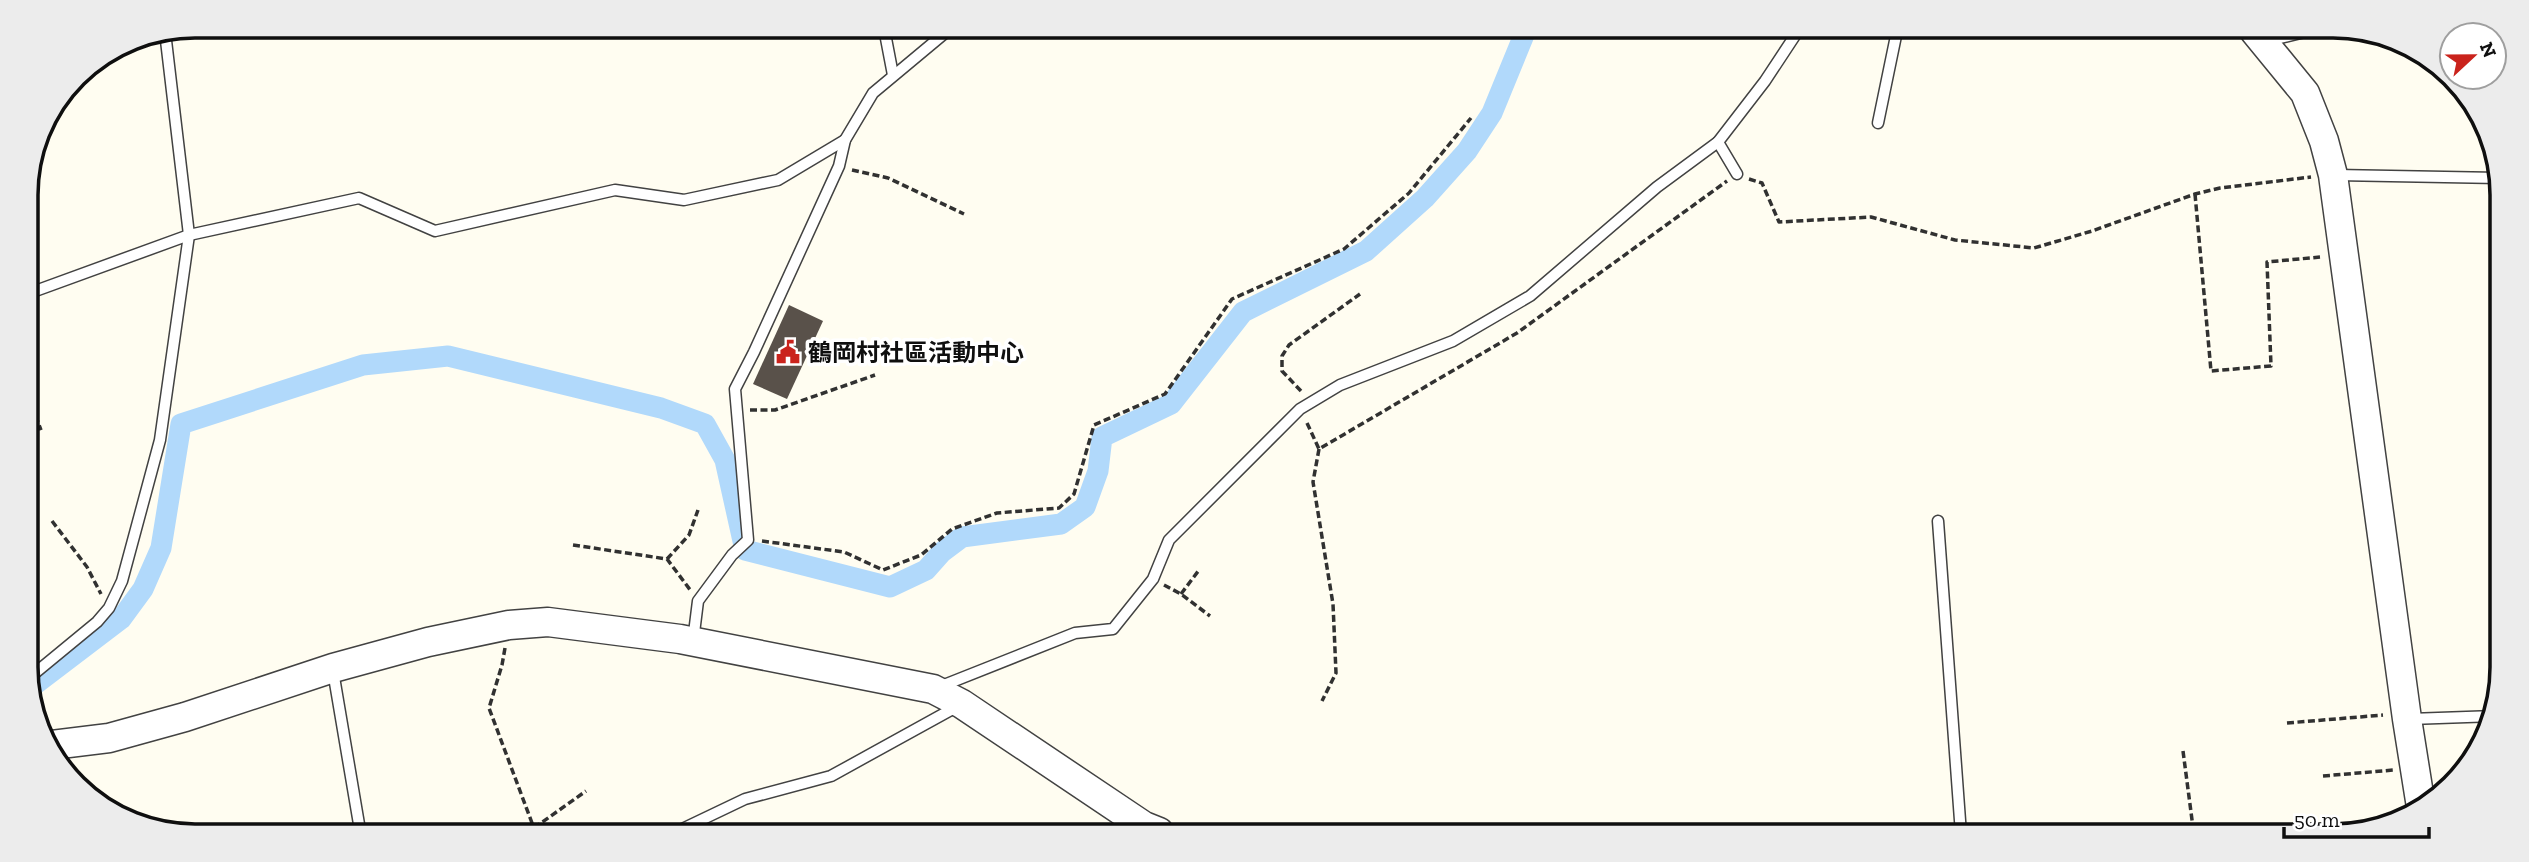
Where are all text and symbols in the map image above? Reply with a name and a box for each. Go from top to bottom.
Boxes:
north arrow [2438,21,2508,91]
text: N [2475,39,2502,61]
public building icon: 鶴岡村社區活動中心 [774,338,802,366]
place label: 鶴岡村社區活動中心 [808,338,1024,367]
scale bar [2284,796,2429,840]
text: 50 m [2294,807,2340,832]

